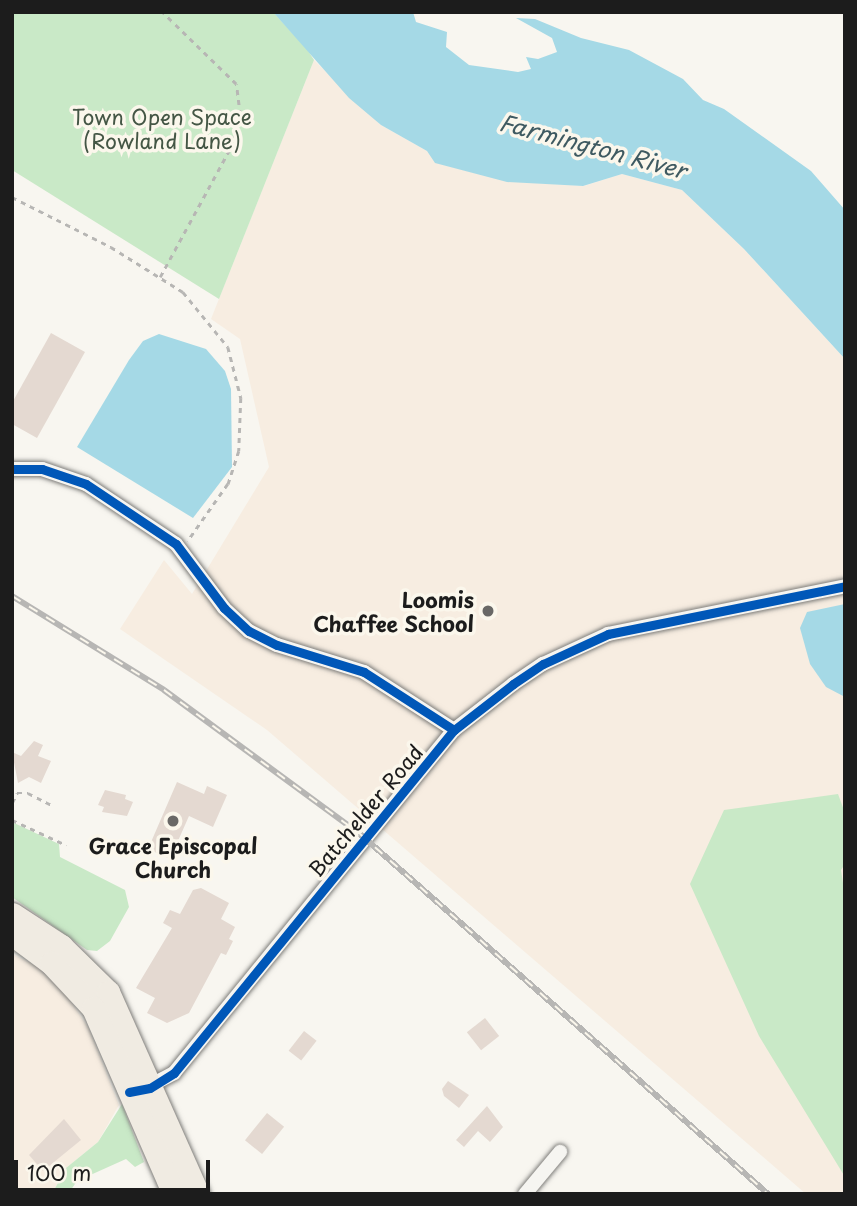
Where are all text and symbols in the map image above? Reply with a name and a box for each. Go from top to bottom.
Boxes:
park label: Town Open Space (Rowland Lane) [72,103,252,153]
water label: Farmington River [497,108,689,184]
place label: Loomis Chaffee School [312,586,474,636]
marker: Loomis Chaffee School [480,603,496,619]
street label: Batchelder Road [302,739,428,881]
marker: Grace Episcopal Church [165,813,181,829]
place label: Grace Episcopal Church [88,832,258,882]
scale bar [18,1146,214,1190]
text: 100 m [27,1156,91,1188]

